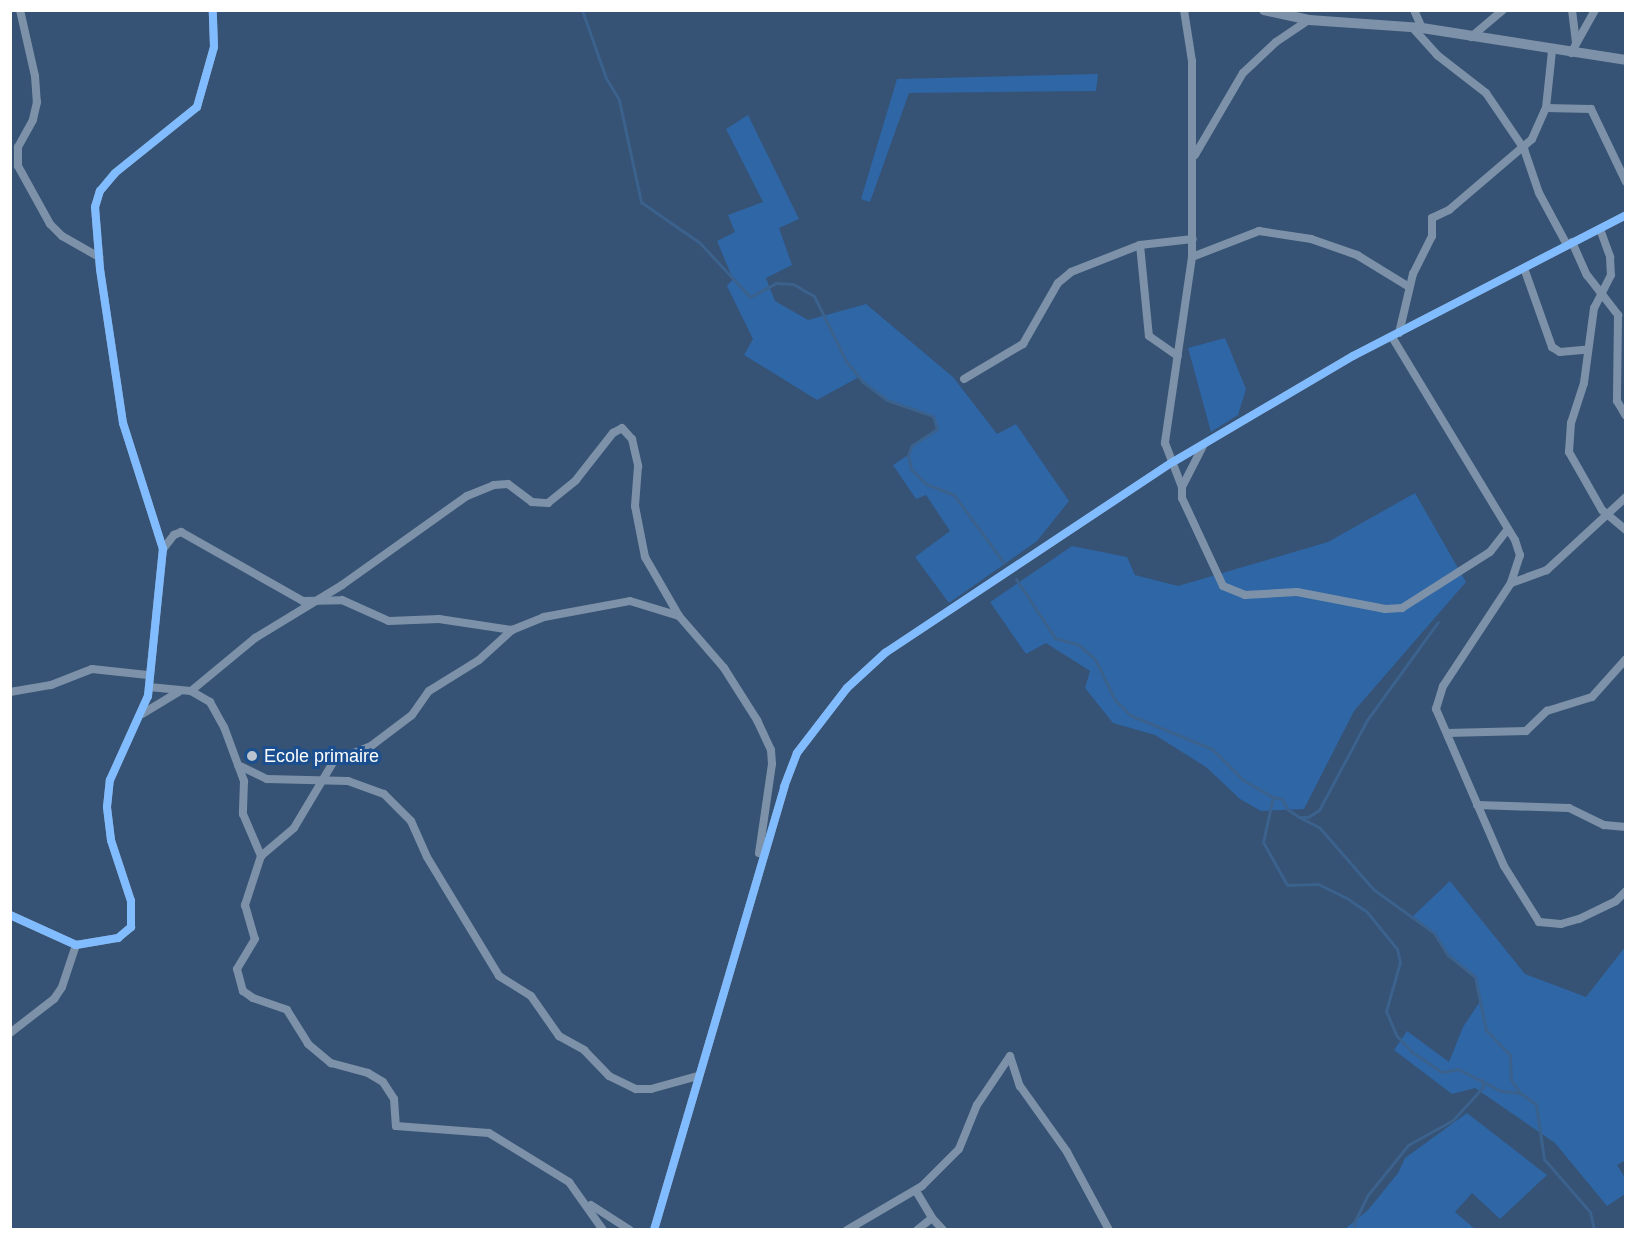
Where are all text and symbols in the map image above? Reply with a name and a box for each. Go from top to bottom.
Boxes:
place label: Ecole primaire [264,745,379,767]
marker: Ecole primaire [245,749,259,763]

